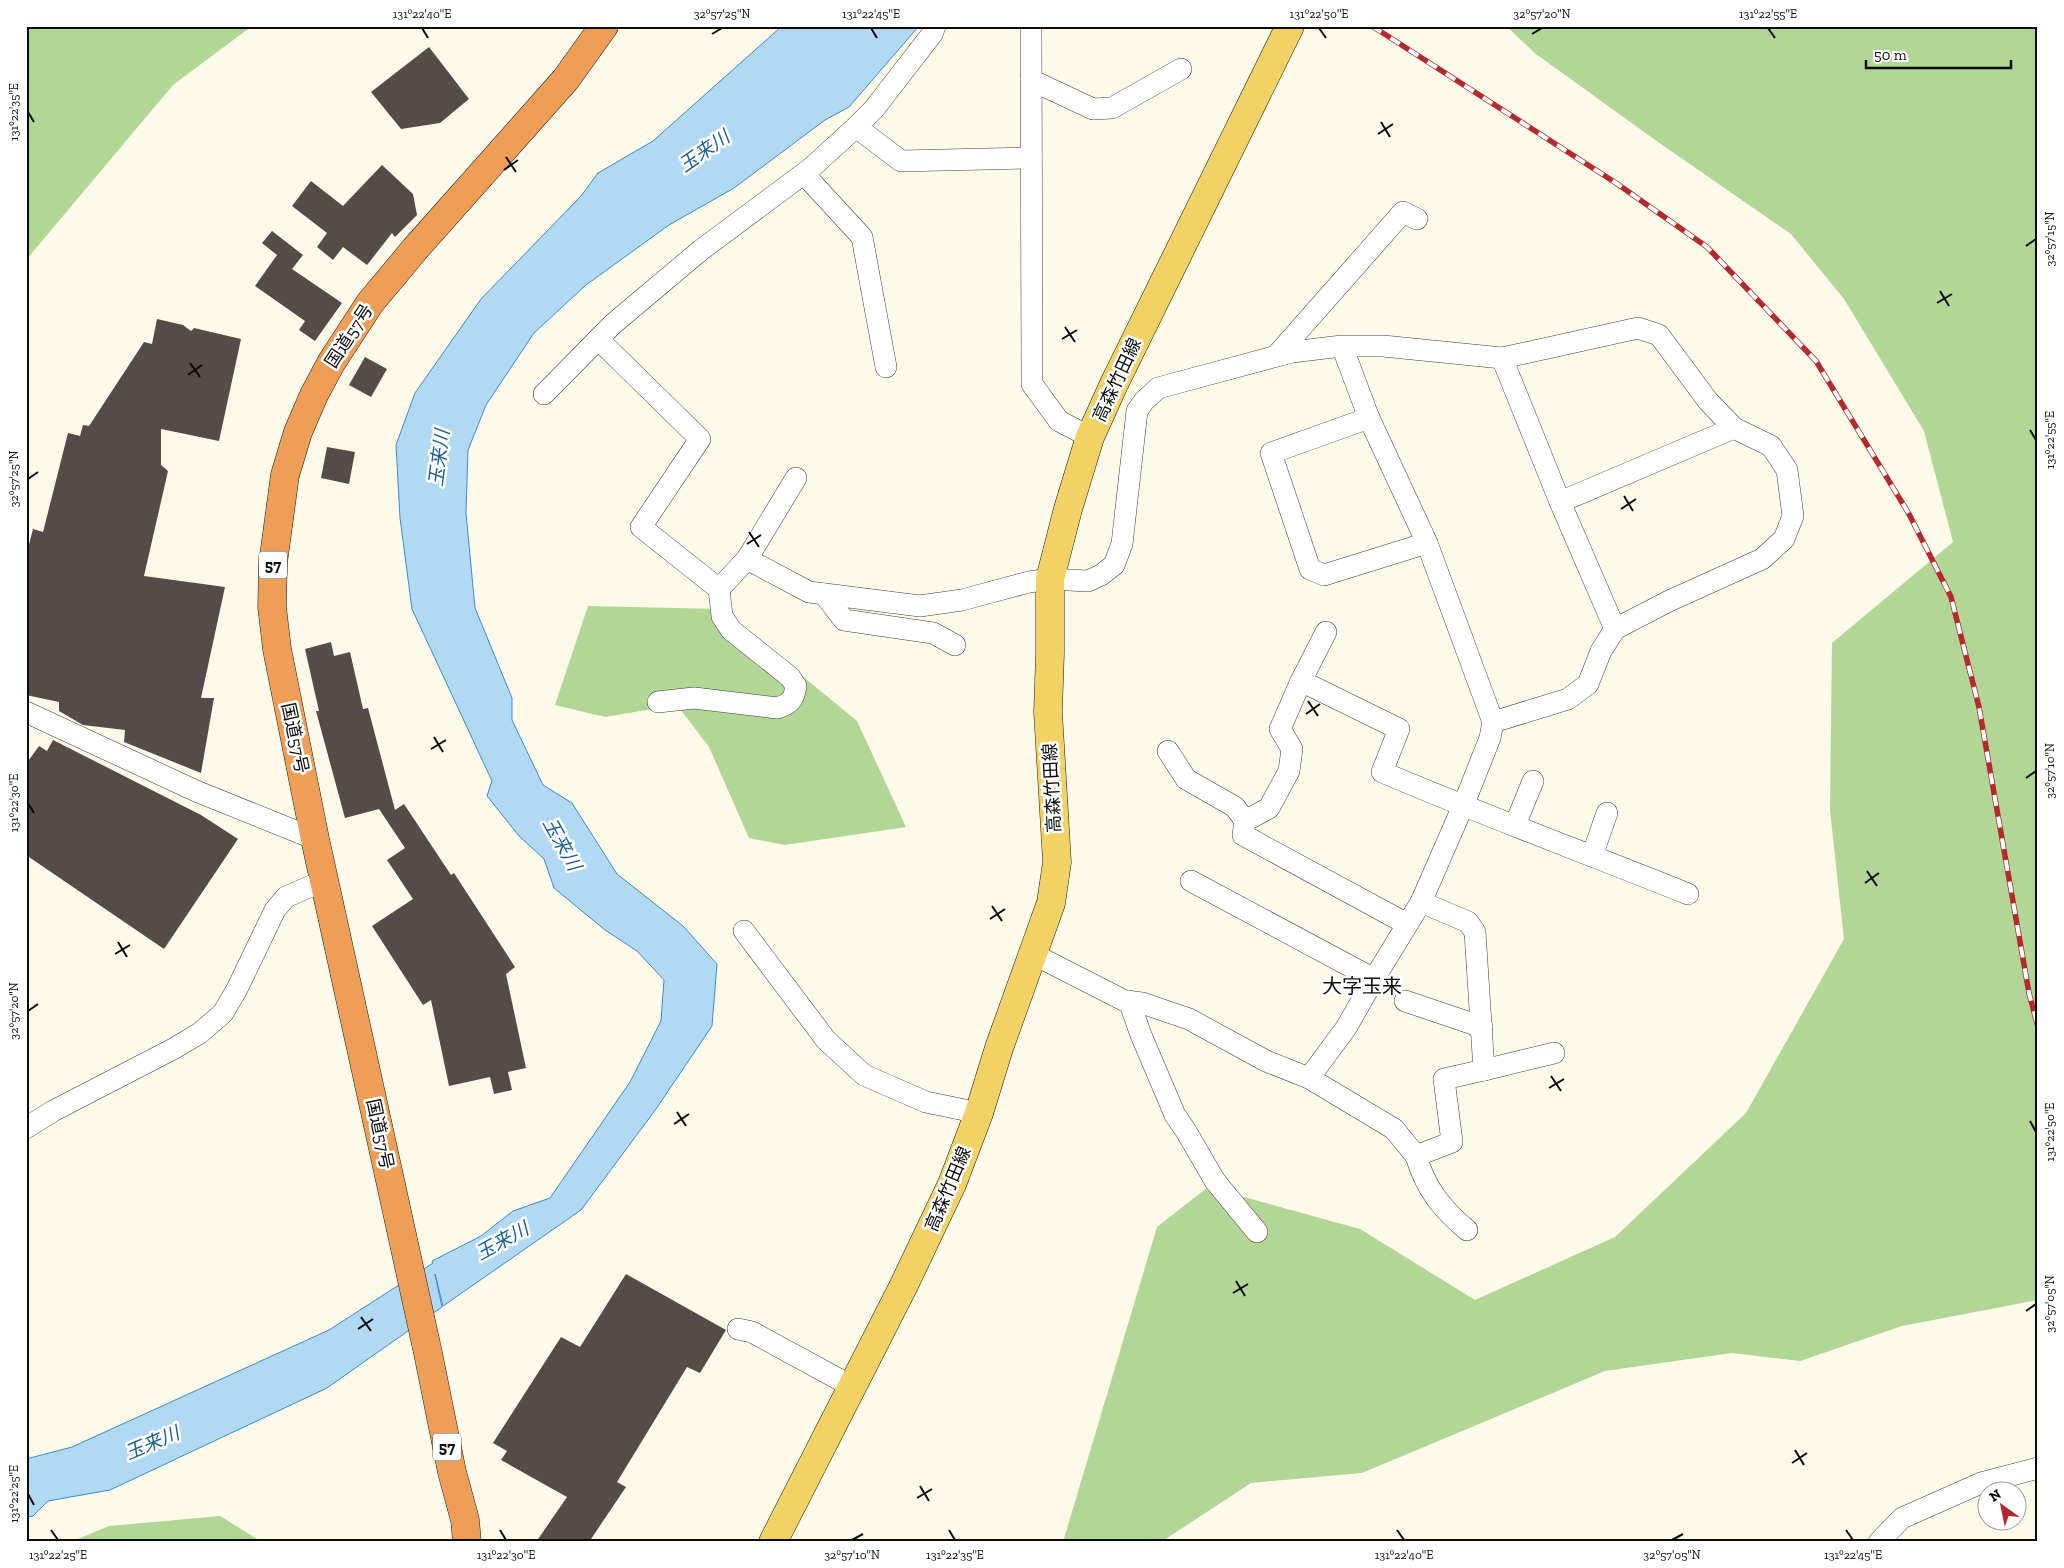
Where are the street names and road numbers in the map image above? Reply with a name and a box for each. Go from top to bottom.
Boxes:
street label: 国道57号 [320,300,378,372]
street label: 高森竹田線 [1088,335,1146,425]
road number: 57 [259,552,287,578]
street label: 国道57号 [277,701,313,775]
street label: 高森竹田線 [1039,742,1065,834]
street label: 国道57号 [362,1097,398,1171]
street label: 高森竹田線 [920,1143,976,1235]
road number: 57 [433,1434,461,1460]

